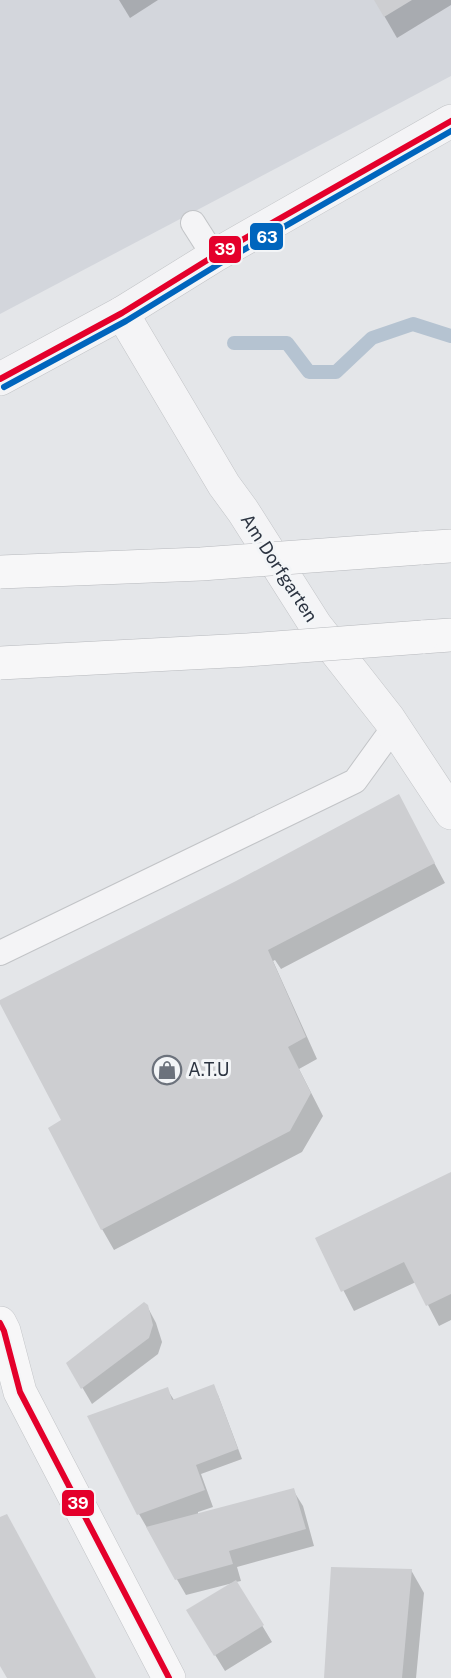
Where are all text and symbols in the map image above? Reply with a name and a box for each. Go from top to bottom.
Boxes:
line badge: 63 [249,222,284,251]
text: 63 [256,228,278,247]
line badge: 39 [208,235,242,264]
text: 39 [214,240,236,259]
street label: Am Dorfgarten [237,510,322,626]
shop icon: A.T.U [151,1054,183,1086]
place label: A.T.U [188,1059,229,1080]
line badge: 39 [61,1489,95,1517]
text: 39 [67,1494,89,1513]

